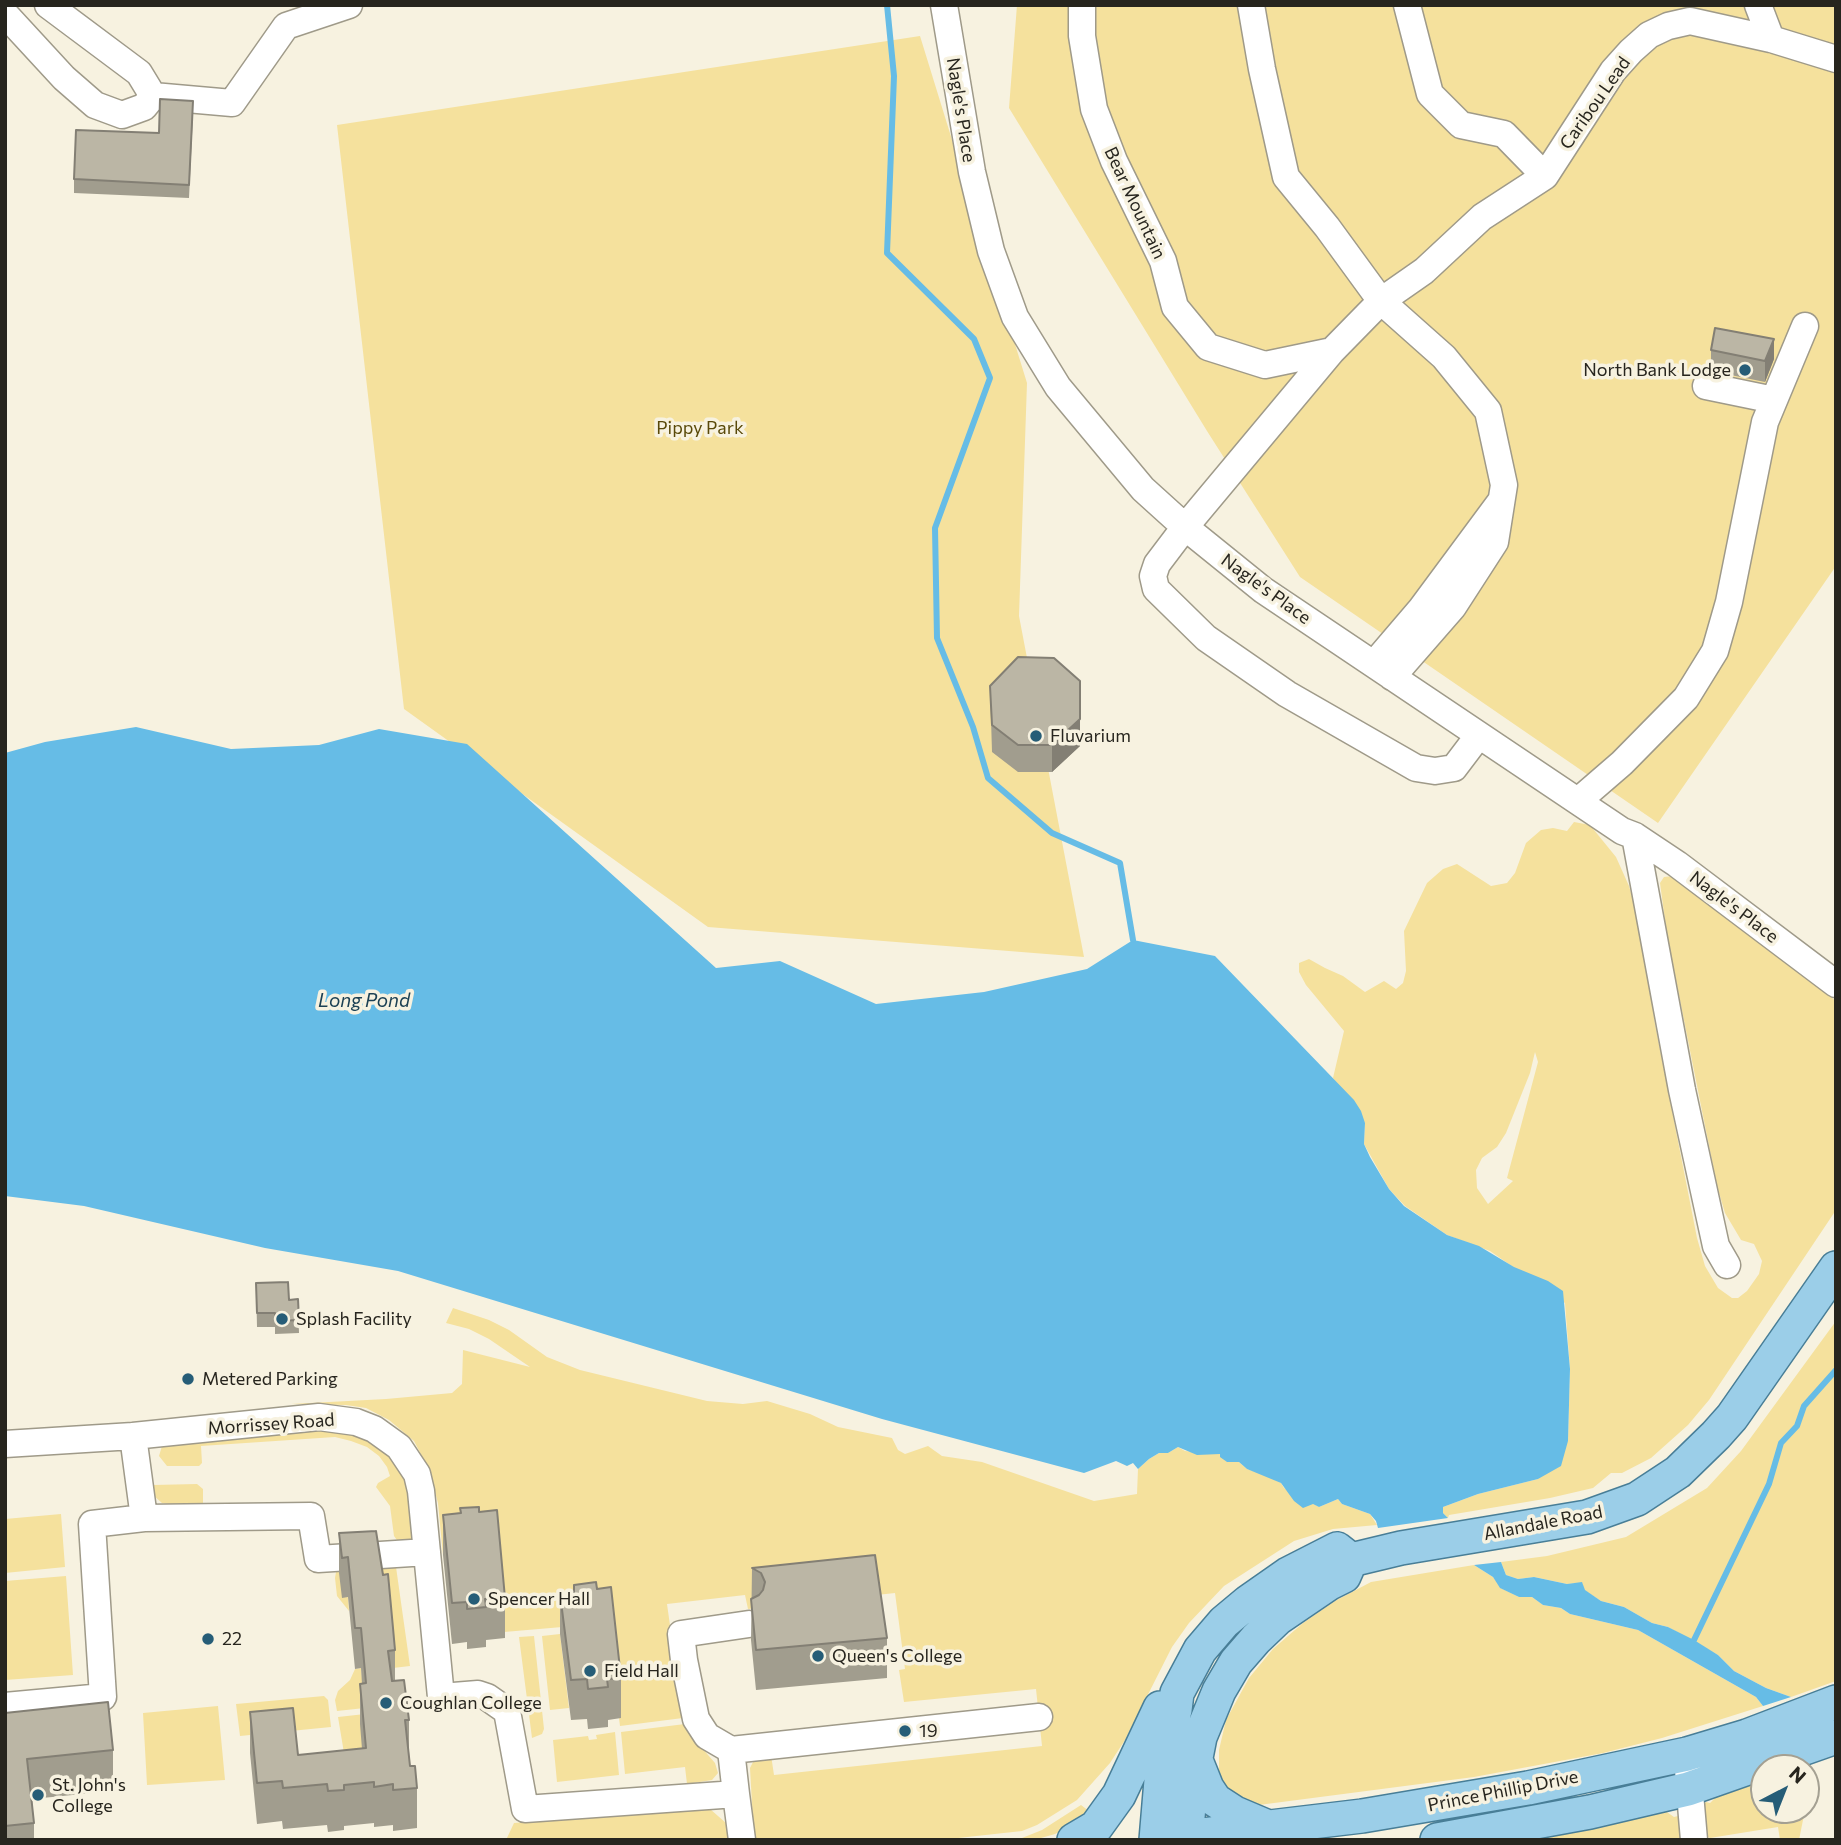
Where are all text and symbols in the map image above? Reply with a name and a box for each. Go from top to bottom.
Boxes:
street label: Caribou Lead [1555,53,1635,153]
street label: Nagle's Place [942,56,980,164]
street label: Bear Mountain [1100,144,1170,262]
place label: North Bank Lodge [1583,359,1731,381]
marker: North Bank Lodge [1737,362,1753,378]
park label: Pippy Park [656,417,744,439]
street label: Nagle's Place [1217,549,1315,629]
place label: Fluvarium [1050,725,1131,747]
marker: Fluvarium [1028,728,1044,744]
street label: Nagle's Place [1685,867,1783,947]
water label: Long Pond [318,990,410,1012]
place label: Splash Facility [296,1308,412,1330]
marker: Splash Facility [274,1311,290,1327]
place label: Metered Parking [202,1368,338,1390]
marker: Metered Parking [180,1371,196,1387]
street label: Morrissey Road [207,1409,335,1439]
street label: Allandale Road [1482,1501,1604,1545]
place label: Spencer Hall [488,1588,590,1610]
marker: Spencer Hall [466,1591,482,1607]
place label: 22 [222,1628,242,1650]
marker: 22 [200,1631,216,1647]
place label: Queen's College [832,1645,962,1667]
marker: Queen's College [810,1648,826,1664]
place label: Field Hall [604,1660,679,1682]
marker: Field Hall [582,1663,598,1679]
place label: Coughlan College [400,1692,542,1714]
marker: Coughlan College [378,1695,394,1711]
place label: 19 [919,1720,938,1742]
marker: 19 [897,1723,913,1739]
north arrow [1750,1754,1820,1824]
text: N [1785,1761,1811,1788]
street label: Prince Phillip Drive [1426,1766,1580,1816]
place label: St. John's College [52,1774,126,1816]
marker: St. John's College [30,1787,46,1803]

